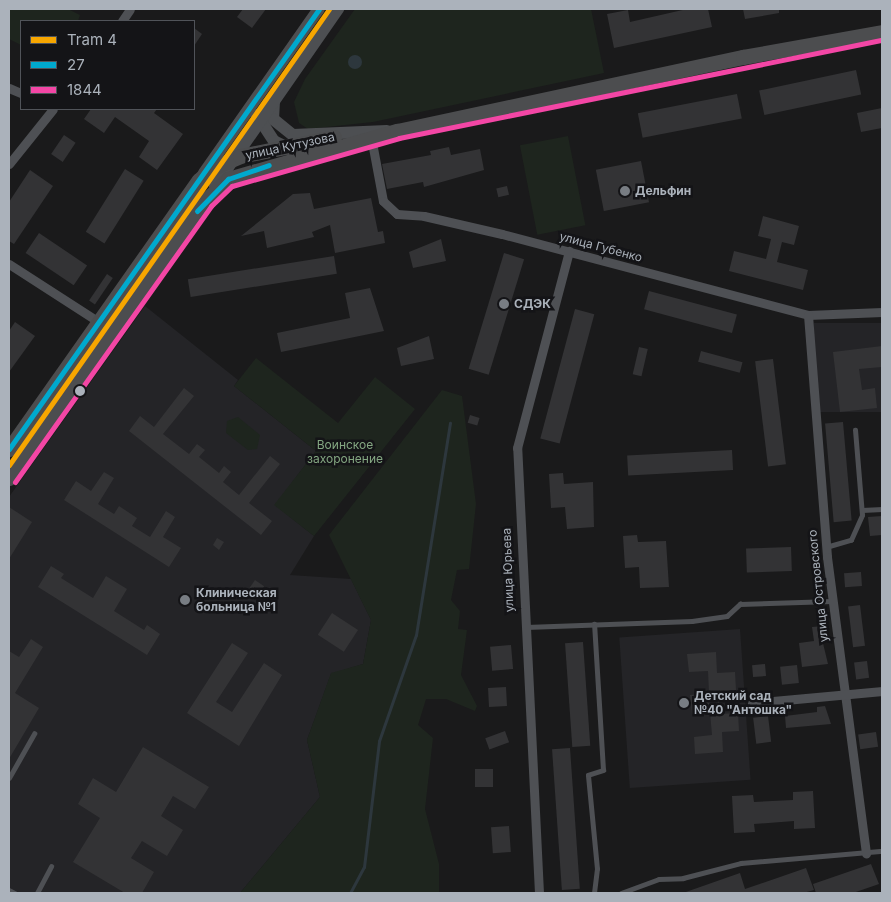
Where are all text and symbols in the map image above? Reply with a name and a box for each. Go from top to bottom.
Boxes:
legend [20,20,195,110]
text: Tram 4 [67,30,117,49]
text: 27 [67,55,85,74]
text: 1844 [67,80,102,99]
street label: улица Кутузова [244,130,336,162]
place label: Дельфин [635,184,691,198]
marker: Дельфин [619,185,631,197]
street label: улица Губенко [558,229,644,265]
place label: СДЭК [514,297,551,311]
marker: СДЭК [498,298,510,310]
unlabelled marker [75,386,85,396]
park label: Воинское захоронение [307,438,383,466]
street label: улица Юрьева [499,528,517,612]
street label: улица Островского [805,529,831,643]
place label: Клиническая больница №1 [196,586,277,614]
marker: Клиническая больница №1 [178,593,192,607]
place label: Детский сад №40 "Антошка" [694,689,792,717]
marker: Детский сад №40 "Антошка" [678,697,690,709]

